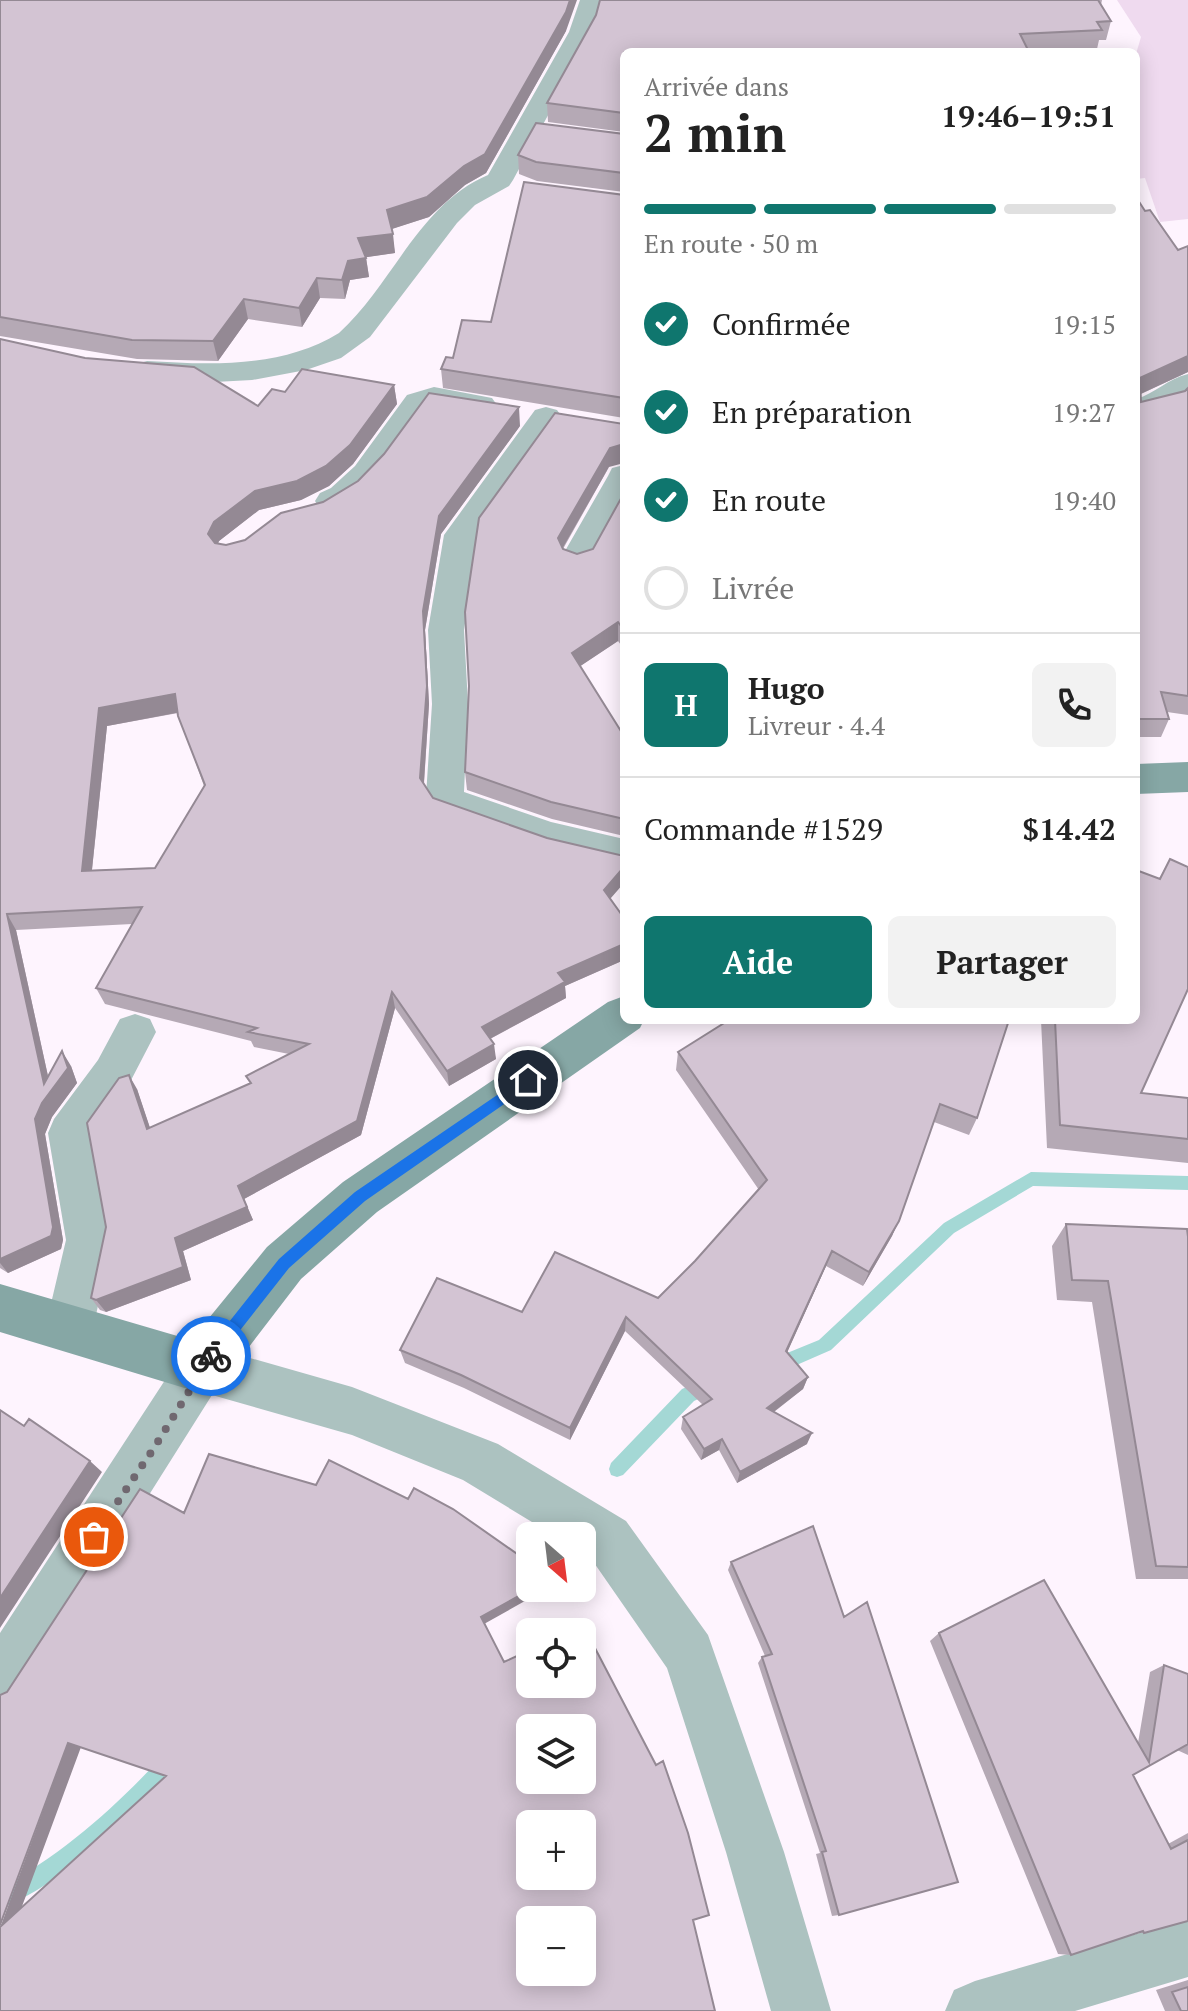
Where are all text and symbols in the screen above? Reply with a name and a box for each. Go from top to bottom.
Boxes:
text: Arrivée dans [644,69,789,103]
text: 19:46–19:51 [941,96,1116,136]
text: 2 min [644,98,786,167]
text: En route · 50 m [644,226,818,260]
icon: check [644,302,688,346]
text: Confirmée [712,304,851,344]
text: 19:15 [1052,307,1116,341]
icon: check [644,390,688,434]
text: En préparation [712,392,912,432]
text: 19:27 [1052,395,1116,429]
icon: check [644,478,688,522]
text: En route [712,480,826,520]
text: 19:40 [1052,483,1116,517]
text: Livrée [712,568,794,608]
button: phone [1032,663,1116,747]
text: Hugo [748,668,824,708]
text: H [674,685,698,725]
text: Livreur · 4.4 [748,708,885,742]
text: Commande #1529 [644,809,883,849]
text: $14.42 [1022,809,1116,849]
button: Aide [644,916,872,1008]
button: Partager [888,916,1116,1008]
pin [494,1046,562,1114]
icon: home [506,1058,550,1102]
courier [171,1316,251,1396]
icon: bike [189,1334,233,1378]
pin [60,1503,128,1571]
icon: bag [72,1515,116,1559]
north arrow [516,1522,596,1602]
map controls [516,1522,596,1986]
button: locate [516,1618,596,1698]
button: layers [516,1714,596,1794]
button: + [516,1810,596,1890]
button: − [516,1906,596,1986]

